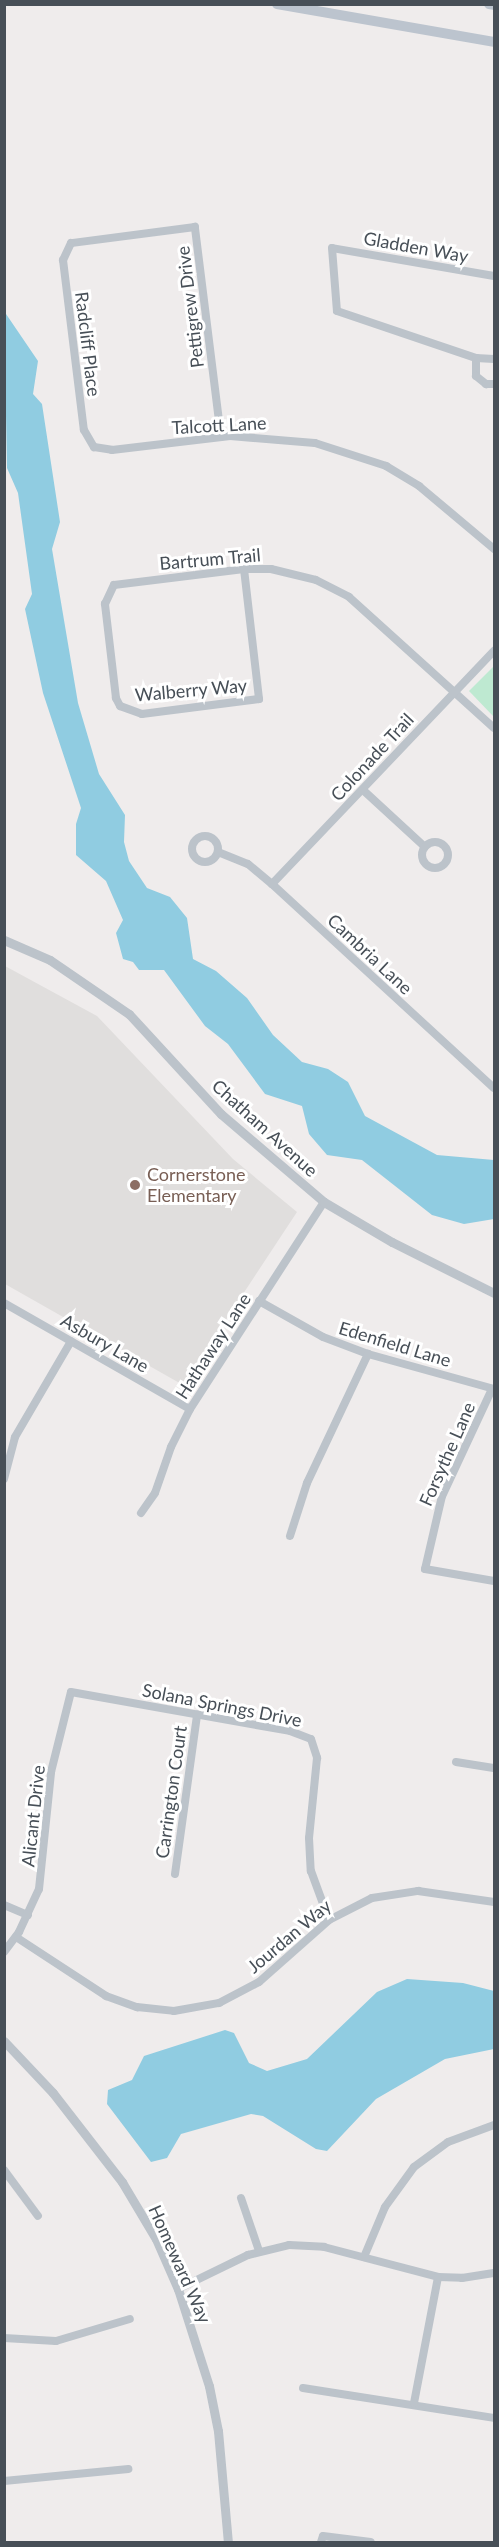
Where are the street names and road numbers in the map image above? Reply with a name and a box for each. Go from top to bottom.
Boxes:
street label: Gladden Way [362,227,470,267]
street label: Pettigrew Drive [172,245,208,369]
street label: Radcliff Place [71,290,105,398]
street label: Talcott Lane [171,412,267,438]
street label: Bartrum Trail [158,544,262,574]
street label: Walberry Way [134,674,248,706]
street label: Colonade Trail [326,709,418,805]
street label: Cambria Lane [323,909,417,999]
street label: Chatham Avenue [207,1075,323,1181]
street label: Hathaway Lane [171,1289,255,1403]
street label: Asbury Lane [57,1309,153,1377]
street label: Edenfield Lane [336,1317,454,1371]
street label: Forsythe Lane [414,1399,480,1509]
street label: Solana Springs Drive [140,1679,304,1731]
street label: Carrington Court [151,1724,191,1860]
street label: Alicant Drive [17,1764,49,1868]
street label: Jourdan Way [243,1895,335,1977]
street label: Homeward Way [144,2201,216,2327]

